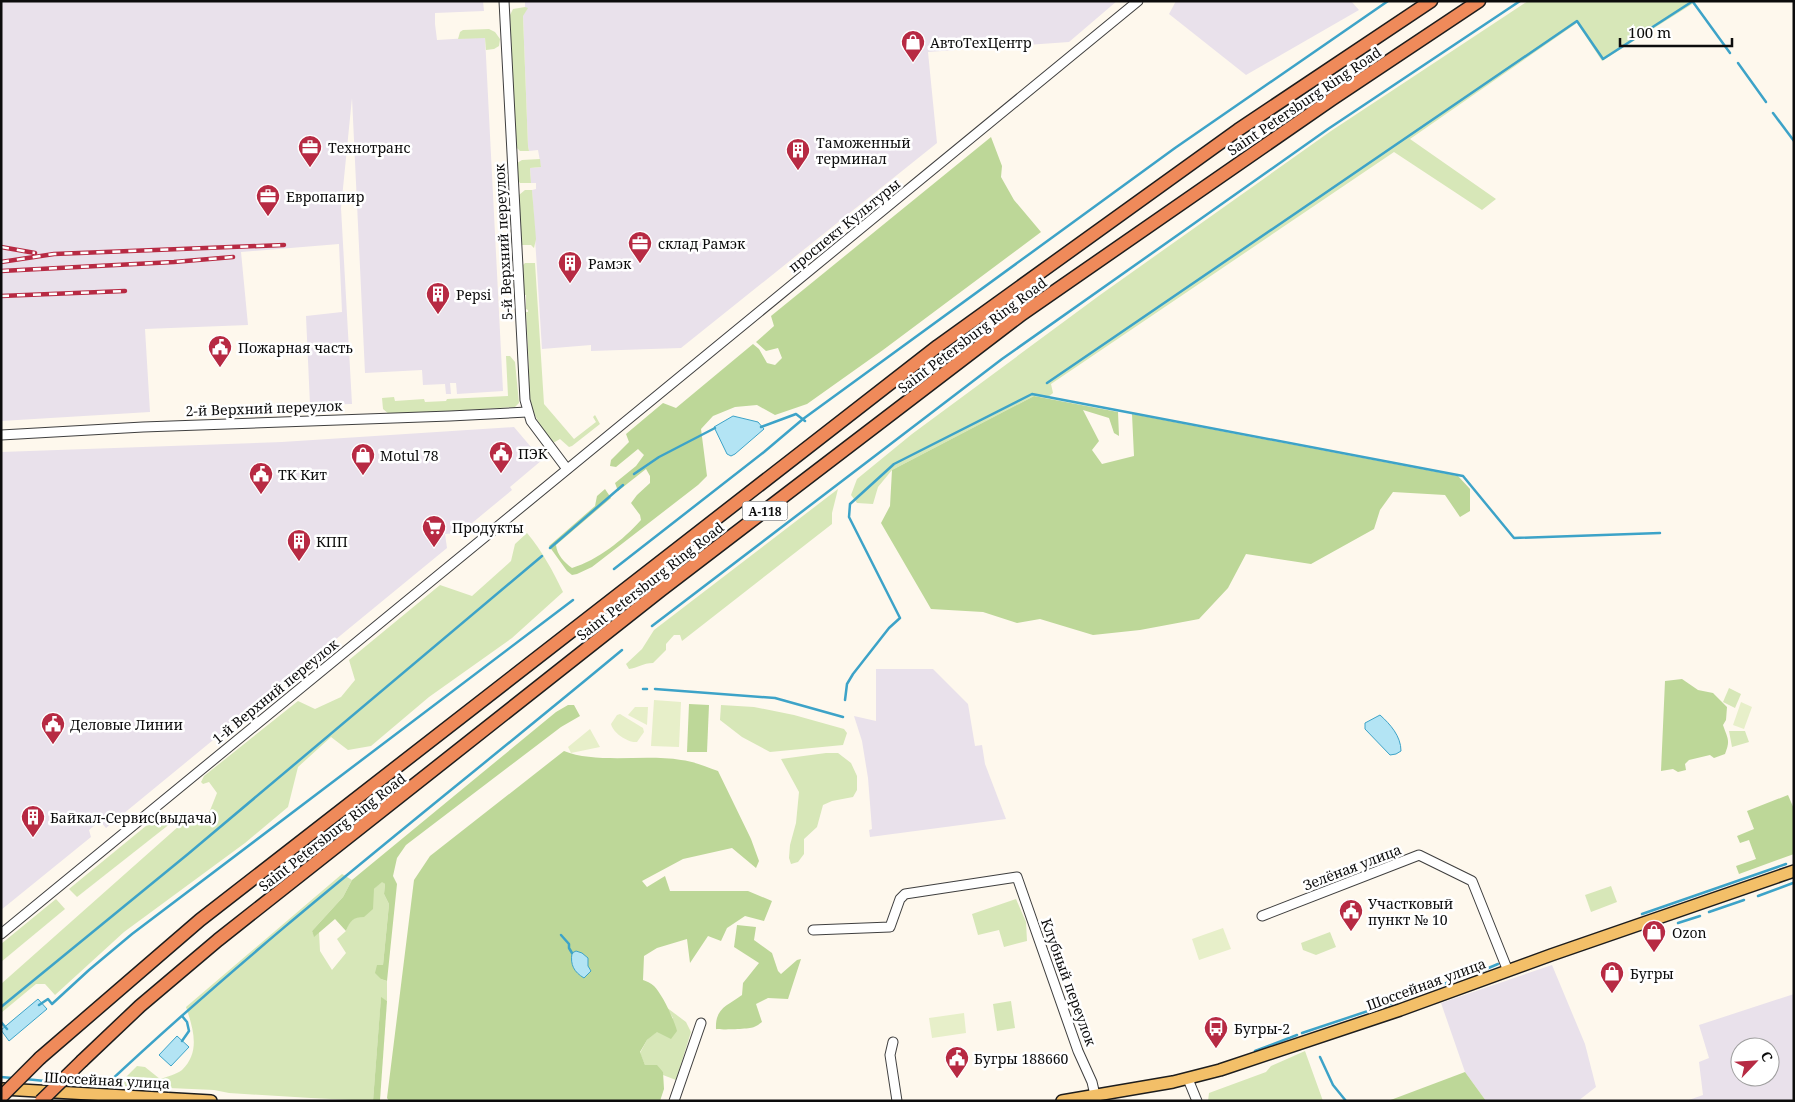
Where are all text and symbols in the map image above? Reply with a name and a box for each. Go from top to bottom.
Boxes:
scale bar [1620,15,1732,47]
text: 100 m [1628,22,1671,42]
shop icon: АвтоТехЦентр [900,29,926,63]
place label: АвтоТехЦентр [930,33,1032,52]
street label: Saint Petersburg Ring Road [1223,42,1385,160]
place label: Таможенный терминал [816,133,911,168]
office icon: Технотранс [297,134,323,168]
building icon: Таможенный терминал [785,137,811,171]
place label: Технотранс [328,138,410,157]
street label: 5-й Верхний переулок [489,162,517,321]
street label: проспект Культуры [784,174,904,276]
office icon: Европапир [255,183,281,217]
place label: Европапир [286,187,364,206]
office icon: склад Рамэк [627,230,653,264]
place label: склад Рамэк [658,234,746,253]
building icon: Рамэк [557,250,583,284]
place label: Рамэк [588,254,632,273]
street label: Saint Petersburg Ring Road [894,272,1051,397]
building icon: Pepsi [425,281,451,315]
place label: Pepsi [456,285,492,304]
public building icon: Пожарная часть [207,334,233,368]
place label: Пожарная часть [238,338,353,357]
street label: 2-й Верхний переулок [185,396,343,420]
public building icon: ПЭК [488,440,514,474]
shop icon: Motul 78 [350,442,376,476]
place label: ПЭК [518,444,548,463]
place label: Motul 78 [380,446,439,465]
public building icon: ТК Кит [248,461,274,495]
place label: ТК Кит [278,465,328,484]
road number: А-118 [742,502,788,520]
supermarket icon: Продукты [421,514,447,548]
street label: Saint Petersburg Ring Road [573,517,728,644]
place label: Продукты [452,518,524,537]
building icon: КПП [286,528,312,562]
place label: КПП [316,532,348,551]
street label: 1-й Верхний переулок [208,634,342,748]
public building icon: Деловые Линии [40,711,66,745]
place label: Деловые Линии [70,715,183,734]
street label: Saint Petersburg Ring Road [255,768,410,895]
building icon: Байкал-Сервис(выдача) [20,804,46,838]
place label: Байкал-Сервис(выдача) [50,808,217,827]
street label: Зелёная улица [1300,839,1404,895]
place label: Участковый пункт № 10 [1368,894,1453,929]
public building icon: Участковый пункт № 10 [1338,898,1364,932]
street label: Клубный переулок [1037,916,1101,1049]
shop icon: Ozon [1641,919,1667,953]
place label: Ozon [1672,923,1707,942]
street label: Шоссейная улица [1364,954,1488,1014]
shop icon: Бугры [1599,960,1625,994]
place label: Бугры [1630,964,1674,983]
bus stop icon: Бугры-2 [1203,1015,1229,1049]
place label: Бугры-2 [1234,1019,1290,1038]
north arrow [1730,1037,1780,1087]
public building icon: Бугры 188660 [944,1045,970,1079]
text: С [1757,1048,1778,1064]
place label: Бугры 188660 [974,1049,1069,1068]
street label: Шоссейная улица [44,1067,170,1093]

